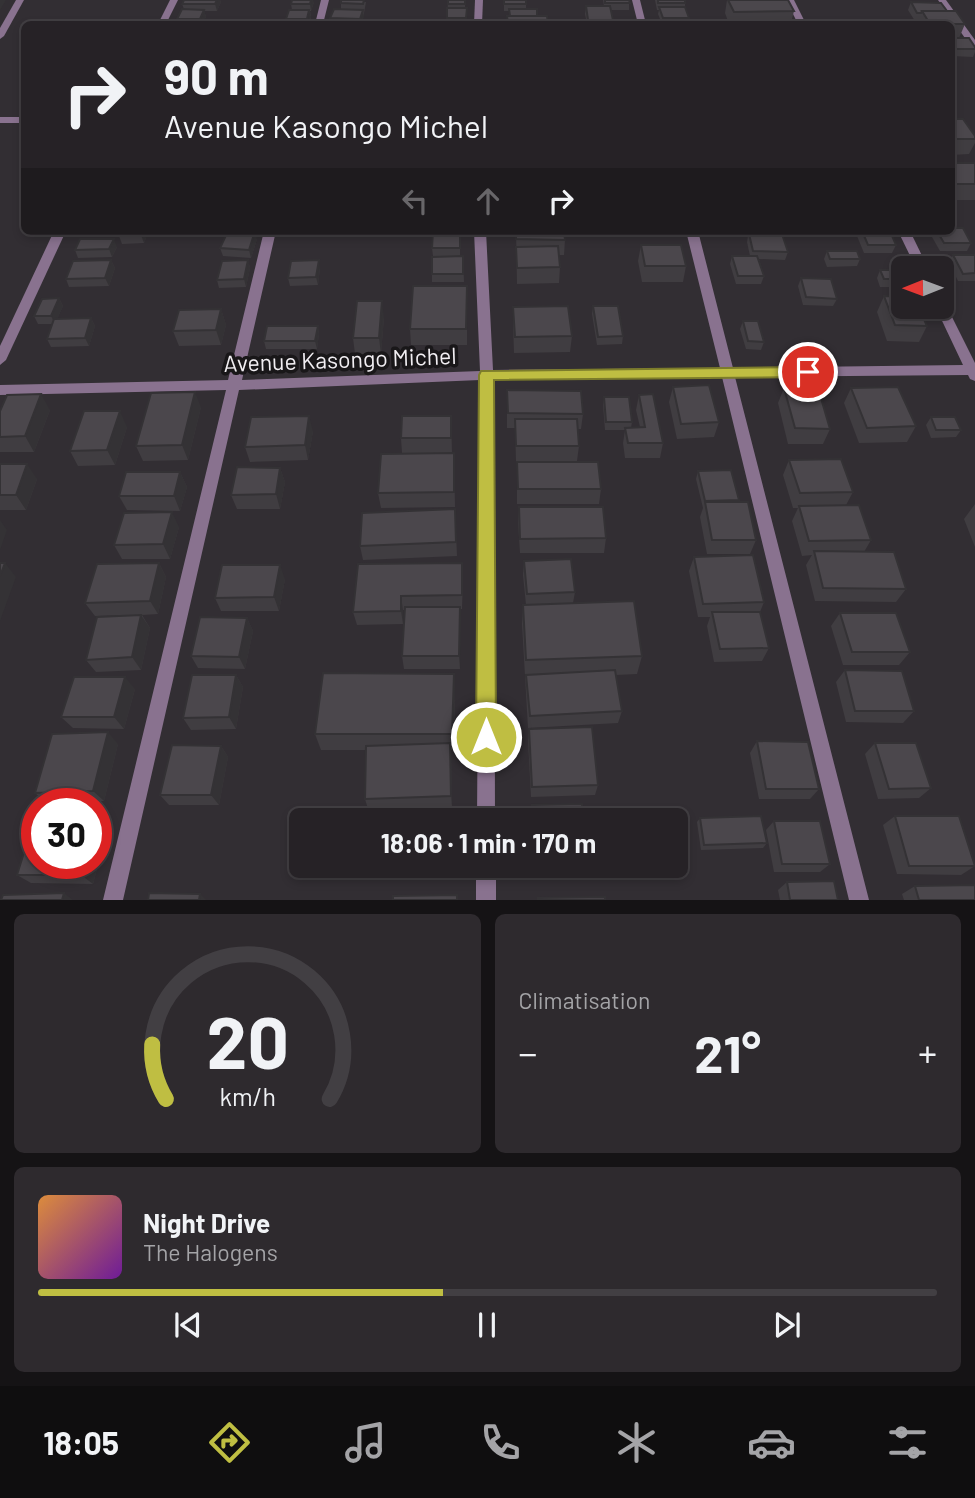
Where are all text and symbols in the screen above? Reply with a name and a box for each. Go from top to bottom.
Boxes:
text: 90 m [164,46,269,105]
icon: right [49,49,140,140]
text: Avenue Kasongo Michel [164,106,488,144]
icon: left [396,182,434,220]
icon: ahead [469,182,507,220]
icon: right [542,182,580,220]
north arrow [891,256,954,318]
map controls [891,256,954,319]
street label: Avenue Kasongo Michel [223,341,457,377]
pin [778,342,838,402]
icon: arrive [789,353,827,391]
position arrow [449,700,523,774]
speed limit sign: 30 [21,788,112,879]
text: 18:06 · 1 min · 170 m [381,827,596,858]
text: Climatisation [519,986,650,1014]
text: 20 [206,997,288,1085]
text: 21° [694,1021,761,1083]
text: − [519,1029,538,1075]
text: + [918,1029,937,1075]
text: km/h [219,1081,276,1111]
text: Night Drive [143,1207,270,1238]
text: The Halogens [143,1238,278,1266]
icon: previous [169,1306,207,1344]
icon: pause [468,1306,506,1344]
icon: next [768,1306,806,1344]
icon: directions [205,1418,254,1467]
icon: music [341,1418,390,1467]
icon: phone [476,1418,525,1467]
icon: climate [612,1418,661,1467]
icon: car [747,1418,796,1467]
icon: filters [883,1418,932,1467]
text: 18:05 [43,1423,119,1461]

